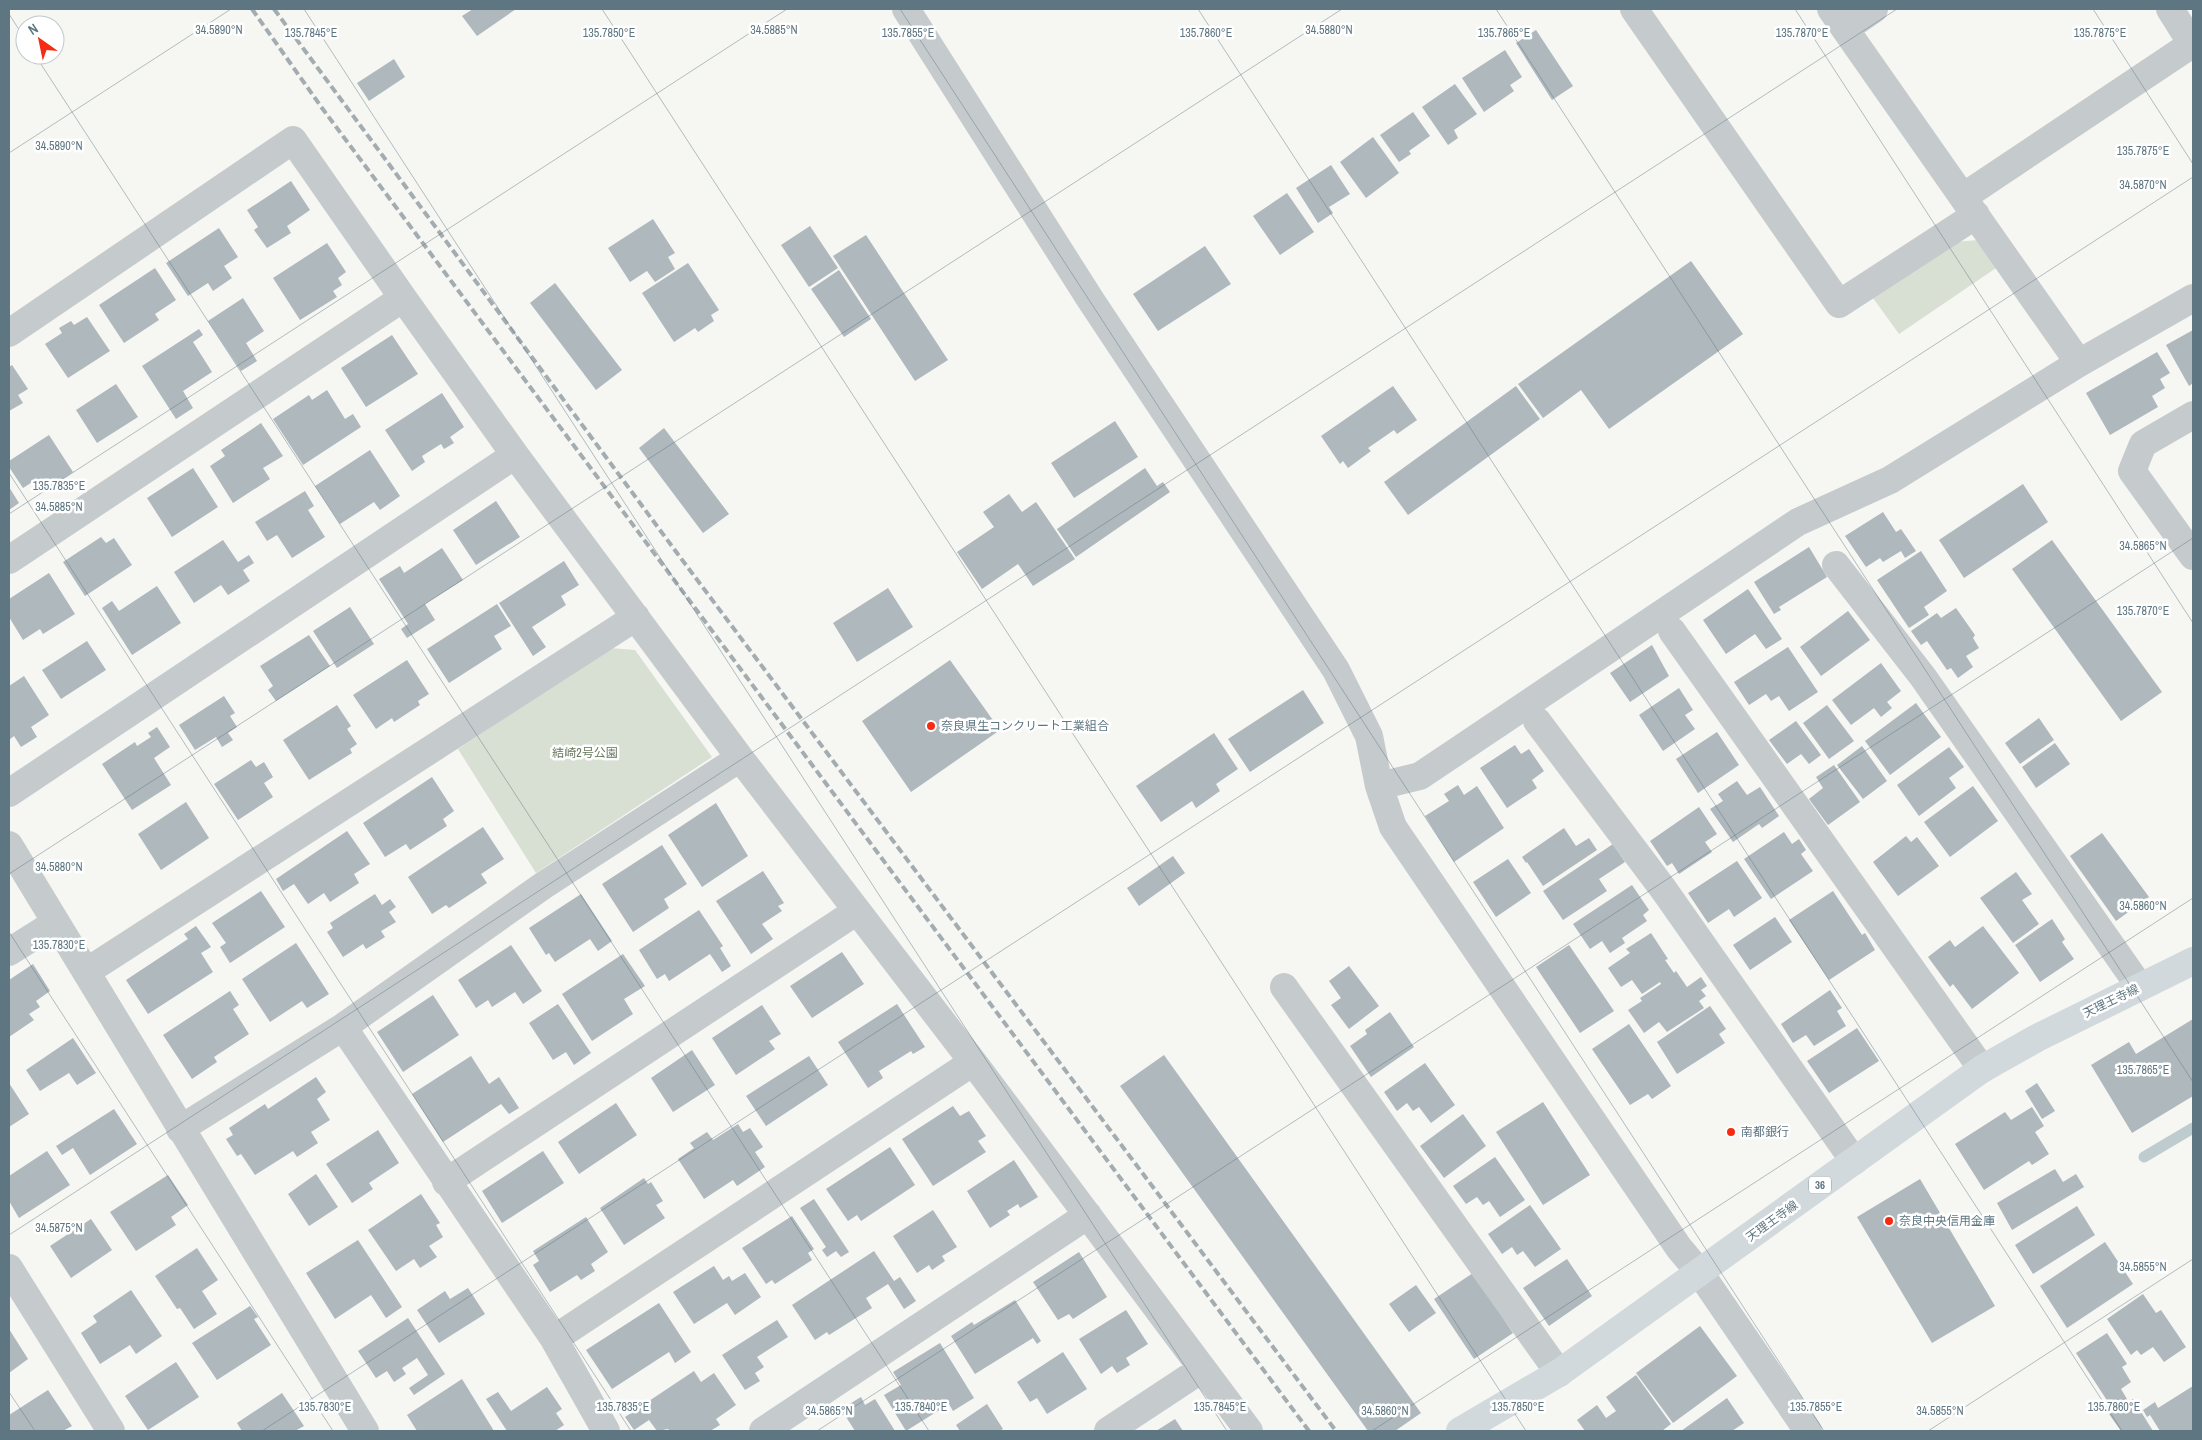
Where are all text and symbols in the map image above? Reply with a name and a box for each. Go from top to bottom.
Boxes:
north arrow [15,15,65,65]
text: N [25,19,41,39]
text: 34.5890°N [195,22,243,38]
text: 34.5885°N [750,22,798,38]
text: 34.5880°N [1305,22,1353,38]
text: 135.7845°E [285,25,337,41]
text: 135.7850°E [583,25,635,41]
text: 135.7855°E [882,25,934,41]
text: 135.7860°E [1180,25,1232,41]
text: 135.7865°E [1478,25,1530,41]
text: 135.7870°E [1776,25,1828,41]
text: 135.7875°E [2074,25,2126,41]
text: 34.5890°N [35,138,83,154]
text: 135.7875°E [2117,143,2169,159]
text: 34.5870°N [2119,177,2167,193]
text: 135.7835°E [33,478,85,494]
text: 34.5885°N [35,499,83,515]
text: 34.5865°N [2119,538,2167,554]
text: 135.7870°E [2117,603,2169,619]
place label: 奈良県生コンクリート工業組合 [941,718,1109,734]
marker: 奈良県生コンクリート工業組合 [925,720,937,732]
park label: 結崎2号公園 [552,745,618,761]
text: 34.5880°N [35,859,83,875]
text: 34.5860°N [2119,898,2167,914]
text: 135.7830°E [33,937,85,953]
street label: 天理王寺線 [2081,981,2141,1021]
text: 135.7865°E [2117,1062,2169,1078]
place label: 南都銀行 [1741,1124,1789,1140]
marker: 南都銀行 [1725,1126,1737,1138]
road number: 36 [1809,1176,1831,1194]
street label: 天理王寺線 [1743,1197,1801,1245]
place label: 奈良中央信用金庫 [1899,1213,1995,1229]
marker: 奈良中央信用金庫 [1883,1215,1895,1227]
text: 34.5875°N [35,1220,83,1236]
text: 34.5855°N [2119,1259,2167,1275]
text: 135.7830°E [299,1399,351,1415]
text: 135.7835°E [597,1399,649,1415]
text: 135.7840°E [895,1399,947,1415]
text: 135.7845°E [1194,1399,1246,1415]
text: 135.7850°E [1492,1399,1544,1415]
text: 135.7855°E [1790,1399,1842,1415]
text: 135.7860°E [2088,1399,2140,1415]
text: 34.5865°N [805,1403,853,1419]
text: 34.5860°N [1361,1403,1409,1419]
text: 34.5855°N [1916,1403,1964,1419]

